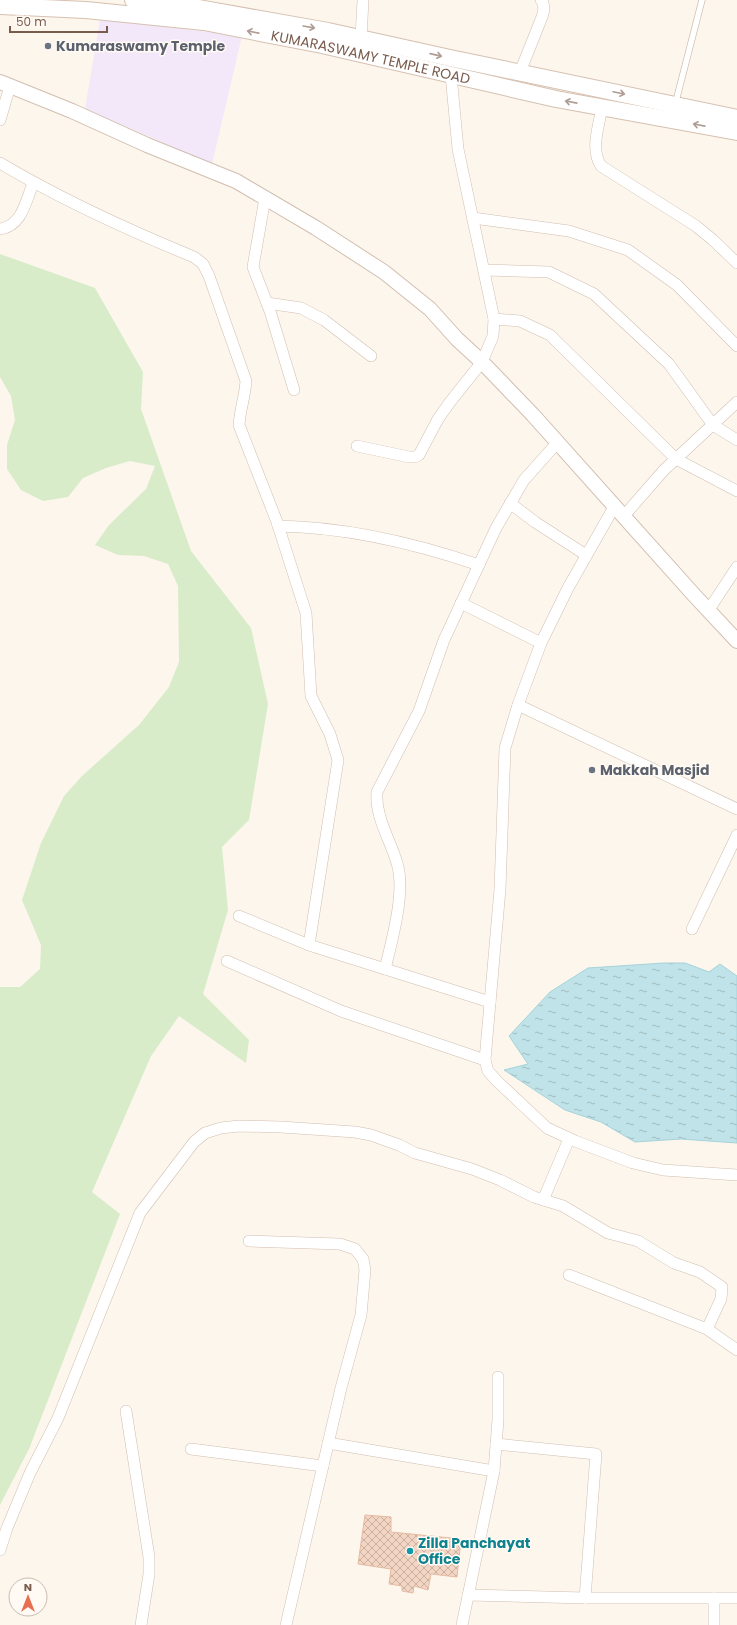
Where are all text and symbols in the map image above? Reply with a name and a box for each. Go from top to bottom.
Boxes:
scale bar [10,8,107,34]
text: 50 m [16,13,47,30]
one-way arrow [303,23,316,31]
street label: KUMARASWAMY TEMPLE ROAD [269,25,472,89]
one-way arrow [246,27,259,35]
place label: Kumaraswamy Temple [56,36,225,56]
marker: Kumaraswamy Temple [43,41,53,51]
one-way arrow [430,52,443,60]
one-way arrow [612,89,625,97]
one-way arrow [565,97,578,105]
one-way arrow [693,121,706,129]
place label: Makkah Masjid [600,760,710,780]
marker: Makkah Masjid [587,765,597,775]
place label: Zilla Panchayat Office [418,1533,531,1569]
marker: Zilla Panchayat Office [405,1546,415,1556]
north arrow [8,1577,48,1617]
text: N [24,1579,32,1595]

